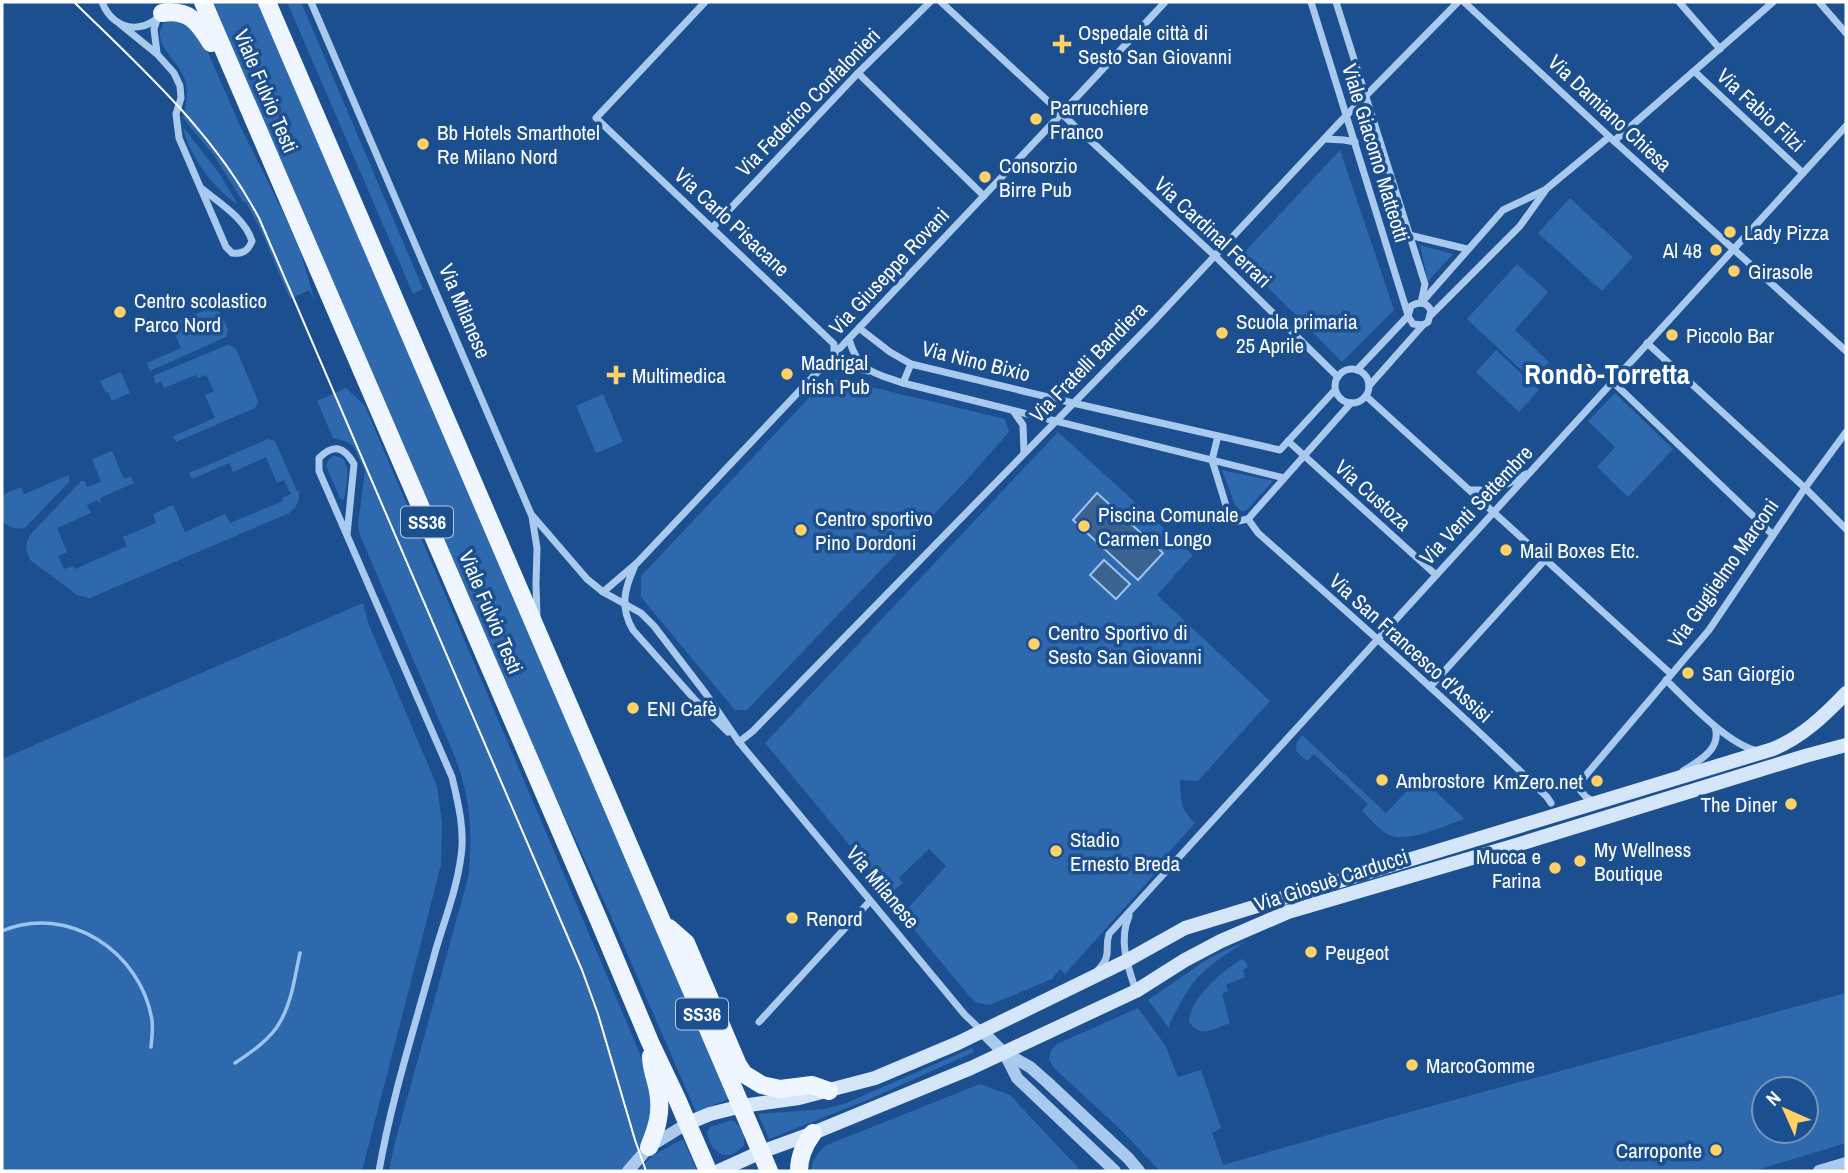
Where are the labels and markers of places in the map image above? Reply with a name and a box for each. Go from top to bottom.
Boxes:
place label: Ospedale città di Sesto San Giovanni [1078,18,1232,71]
marker: Ospedale città di Sesto San Giovanni [1052,34,1072,54]
place label: Parrucchiere Franco [1050,93,1149,146]
marker: Parrucchiere Franco [1028,111,1044,127]
place label: Bb Hotels Smarthotel Re Milano Nord [437,118,600,171]
marker: Bb Hotels Smarthotel Re Milano Nord [415,136,431,152]
place label: Consorzio Birre Pub [999,151,1077,204]
marker: Consorzio Birre Pub [977,169,993,185]
place label: Lady Pizza [1744,218,1830,247]
marker: Lady Pizza [1722,224,1738,240]
place label: Al 48 [1662,236,1702,265]
marker: Al 48 [1708,242,1724,258]
place label: Girasole [1748,257,1813,286]
marker: Girasole [1726,263,1742,279]
place label: Centro scolastico Parco Nord [134,286,267,339]
marker: Centro scolastico Parco Nord [112,304,128,320]
place label: Scuola primaria 25 Aprile [1236,307,1358,360]
place label: Piccolo Bar [1686,321,1774,350]
marker: Scuola primaria 25 Aprile [1214,325,1230,341]
marker: Piccolo Bar [1664,327,1680,343]
place label: Madrigal Irish Pub [801,348,870,401]
place label: Multimedica [632,361,726,390]
marker: Multimedica [606,365,626,385]
marker: Madrigal Irish Pub [779,366,795,382]
place label: Piscina Comunale Carmen Longo [1098,500,1239,553]
place label: Centro sportivo Pino Dordoni [815,504,933,557]
marker: Piscina Comunale Carmen Longo [1076,518,1092,534]
marker: Centro sportivo Pino Dordoni [793,522,809,538]
place label: Mail Boxes Etc. [1520,536,1640,565]
marker: Mail Boxes Etc. [1498,542,1514,558]
place label: Centro Sportivo di Sesto San Giovanni [1048,618,1202,671]
marker: Centro Sportivo di Sesto San Giovanni [1026,636,1042,652]
place label: San Giorgio [1702,659,1795,688]
marker: San Giorgio [1680,665,1696,681]
place label: ENI Cafè [647,694,717,723]
marker: ENI Cafè [625,700,641,716]
place label: Ambrostore [1395,766,1485,795]
place label: KmZero.net [1493,767,1583,796]
marker: Ambrostore [1374,772,1390,788]
marker: KmZero.net [1589,773,1605,789]
place label: The Diner [1700,790,1777,819]
marker: The Diner [1783,796,1799,812]
place label: Stadio Ernesto Breda [1070,825,1181,878]
place label: My Wellness Boutique [1594,835,1691,888]
place label: Mucca e Farina [1476,842,1541,895]
marker: Stadio Ernesto Breda [1048,843,1064,859]
marker: My Wellness Boutique [1572,853,1588,869]
marker: Mucca e Farina [1547,860,1563,876]
place label: Renord [806,904,862,933]
marker: Renord [784,910,800,926]
place label: Peugeot [1325,938,1389,967]
marker: Peugeot [1303,944,1319,960]
place label: MarcoGomme [1426,1051,1535,1080]
marker: MarcoGomme [1404,1057,1420,1073]
place label: Carroponte [1616,1136,1702,1165]
marker: Carroponte [1708,1142,1724,1158]

